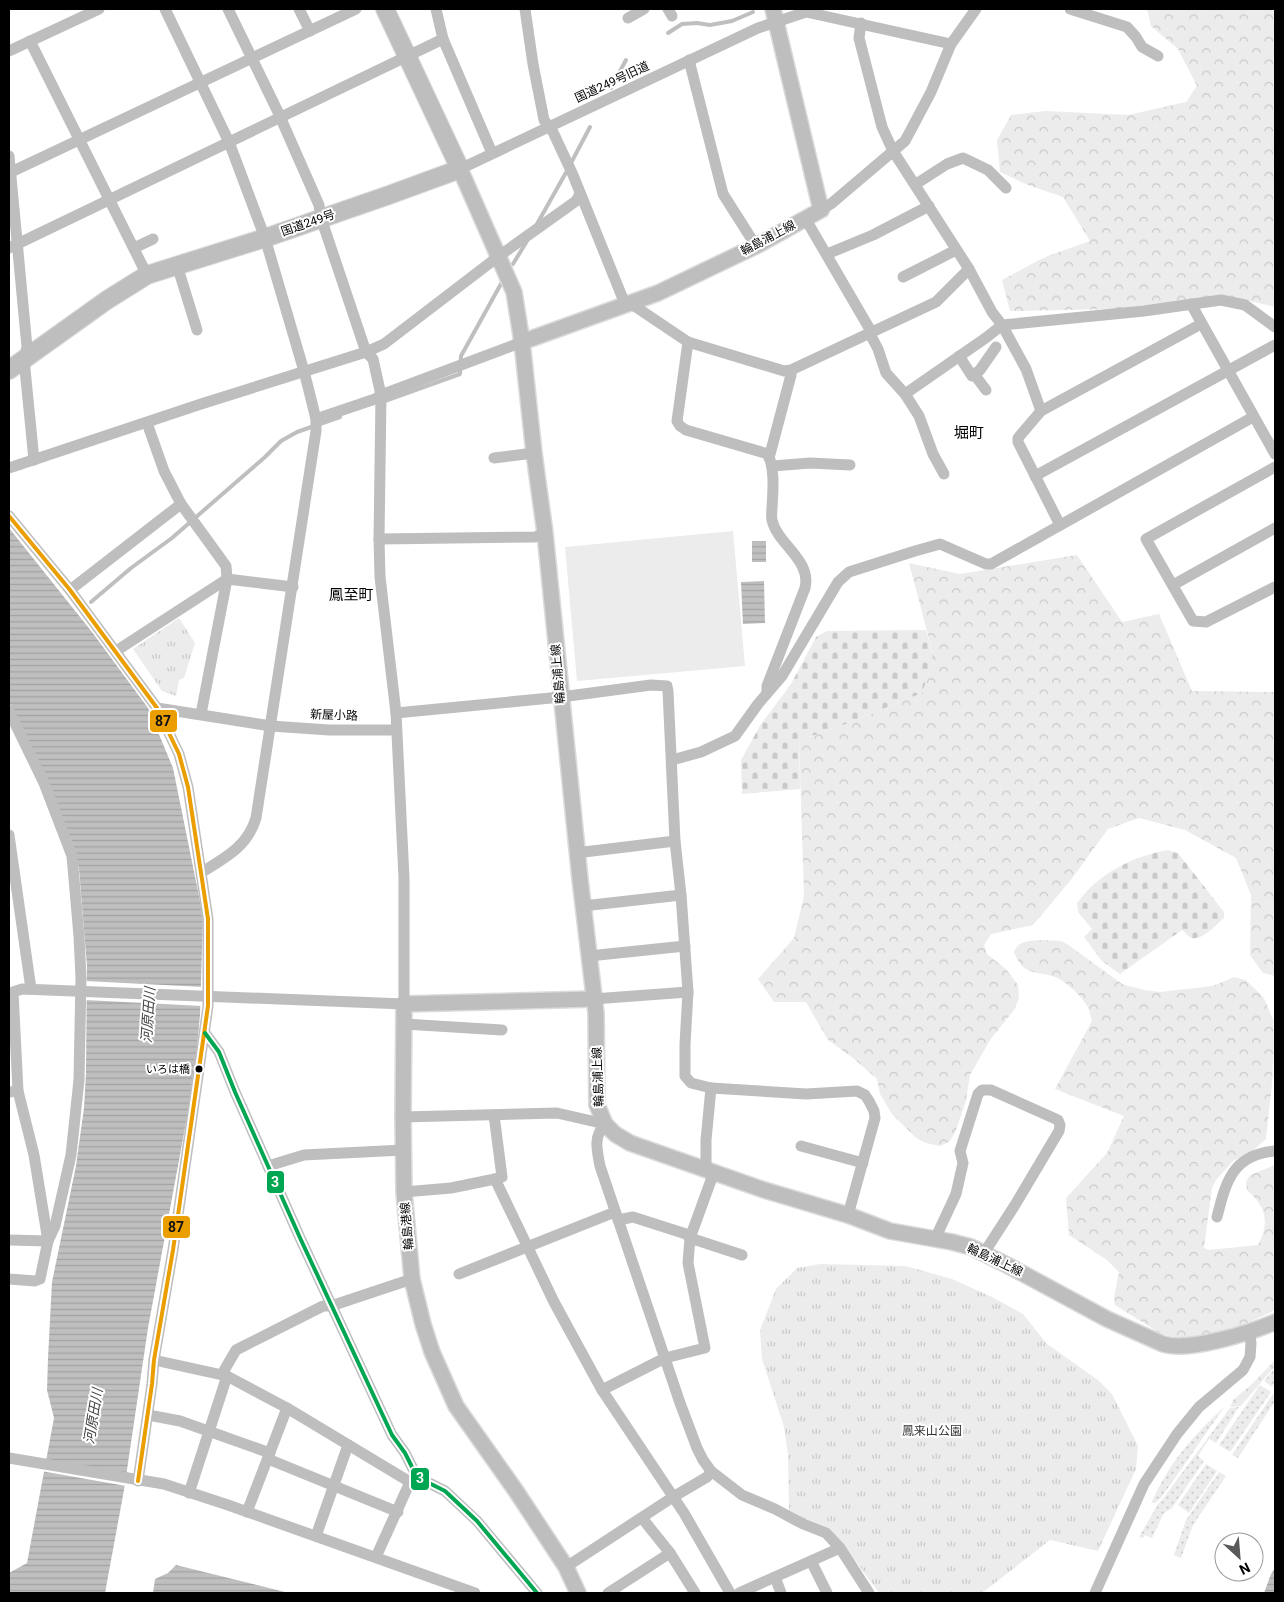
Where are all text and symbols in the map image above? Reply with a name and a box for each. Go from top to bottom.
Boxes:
street label: 国道249号旧道 [573,59,651,105]
street label: 国道249号 [279,207,337,239]
street label: 輪島浦上線 [738,218,798,258]
district label: 堀町 [954,424,984,442]
district label: 鳳至町 [328,586,374,604]
street label: 輪島浦上線 [548,643,568,705]
street label: 新屋小路 [310,707,358,723]
line badge: 87 [149,709,178,733]
text: 87 [155,713,171,729]
water label: 河原田川 [138,985,158,1043]
street label: 輪島浦上線 [590,1047,606,1107]
place label: いろは橋 [146,1063,190,1076]
marker: いろは橋 [194,1064,204,1074]
line badge: 3 [266,1170,285,1194]
text: 3 [271,1174,279,1190]
street label: 輪島港線 [398,1201,416,1251]
line badge: 87 [162,1215,191,1239]
text: 87 [168,1219,184,1235]
street label: 輪島浦上線 [965,1241,1025,1279]
water label: 河原田川 [81,1385,106,1445]
park label: 鳳来山公園 [902,1424,962,1438]
line badge: 3 [410,1467,430,1491]
text: 3 [416,1470,424,1486]
north arrow [1214,1532,1264,1582]
text: N [1237,1559,1253,1578]

